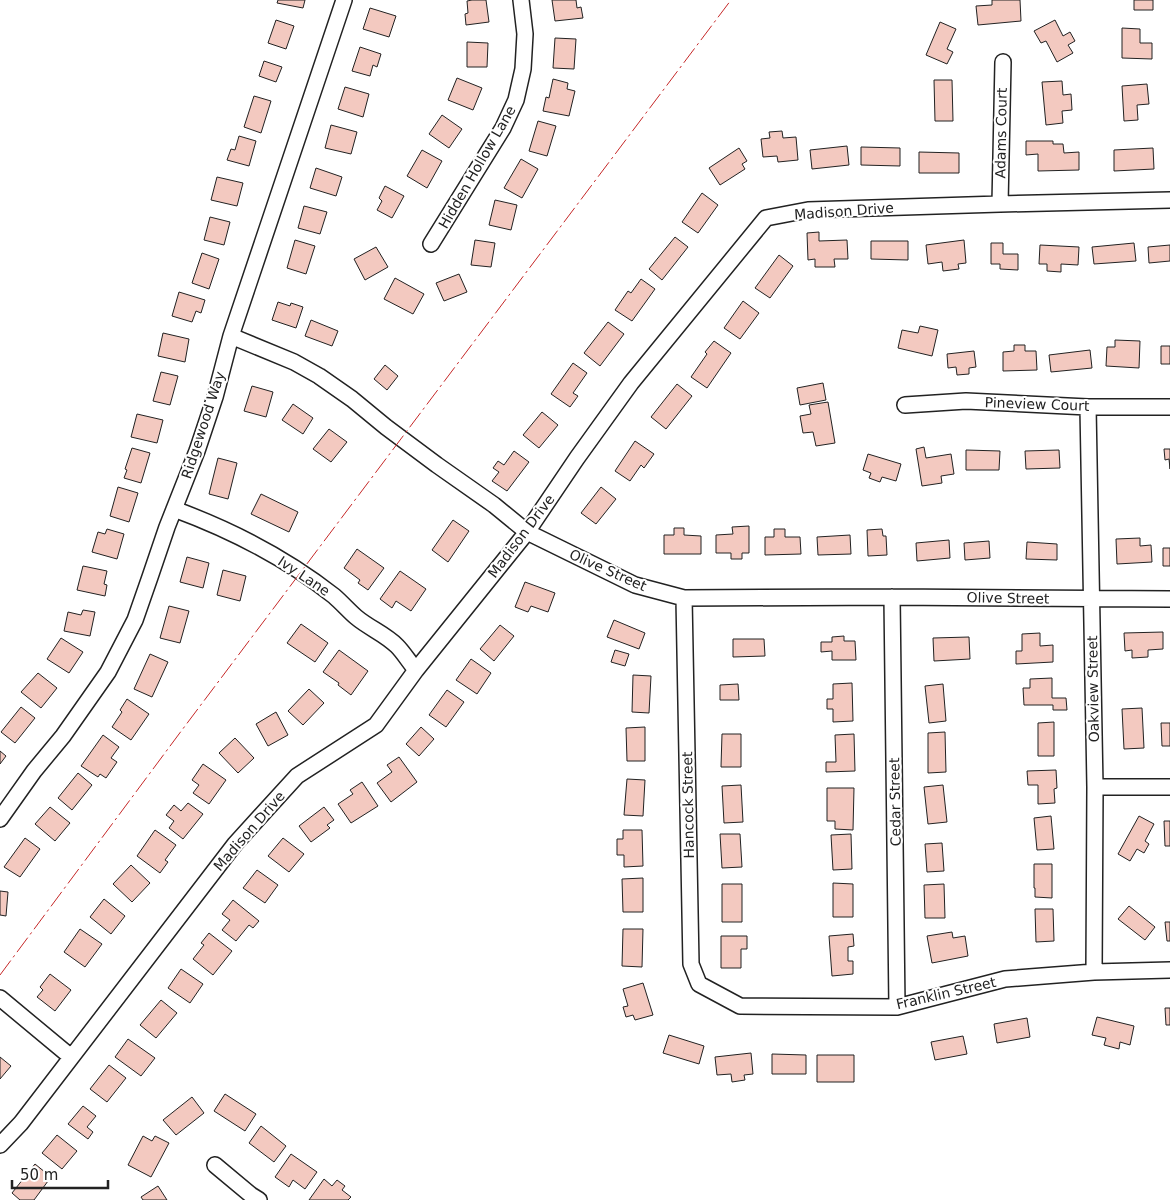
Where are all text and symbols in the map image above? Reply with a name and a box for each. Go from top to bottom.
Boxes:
street label: Adams Court [992,87,1010,178]
street label: Hidden Hollow Lane [435,103,519,231]
street label: Madison Drive [794,200,894,222]
street label: Ridgewood Way [178,369,228,481]
street label: Pineview Court [984,394,1090,414]
street label: Madison Drive [485,491,557,581]
street label: Olive Street [567,546,649,594]
street label: Ivy Lane [275,553,333,599]
street label: Olive Street [967,589,1050,607]
street label: Oakview Street [1084,635,1102,743]
street label: Hancock Street [679,751,697,859]
street label: Cedar Street [886,757,904,846]
street label: Madison Drive [210,788,288,874]
street label: Franklin Street [895,974,998,1012]
scale bar [12,1158,109,1190]
text: 50 m [20,1166,58,1184]

